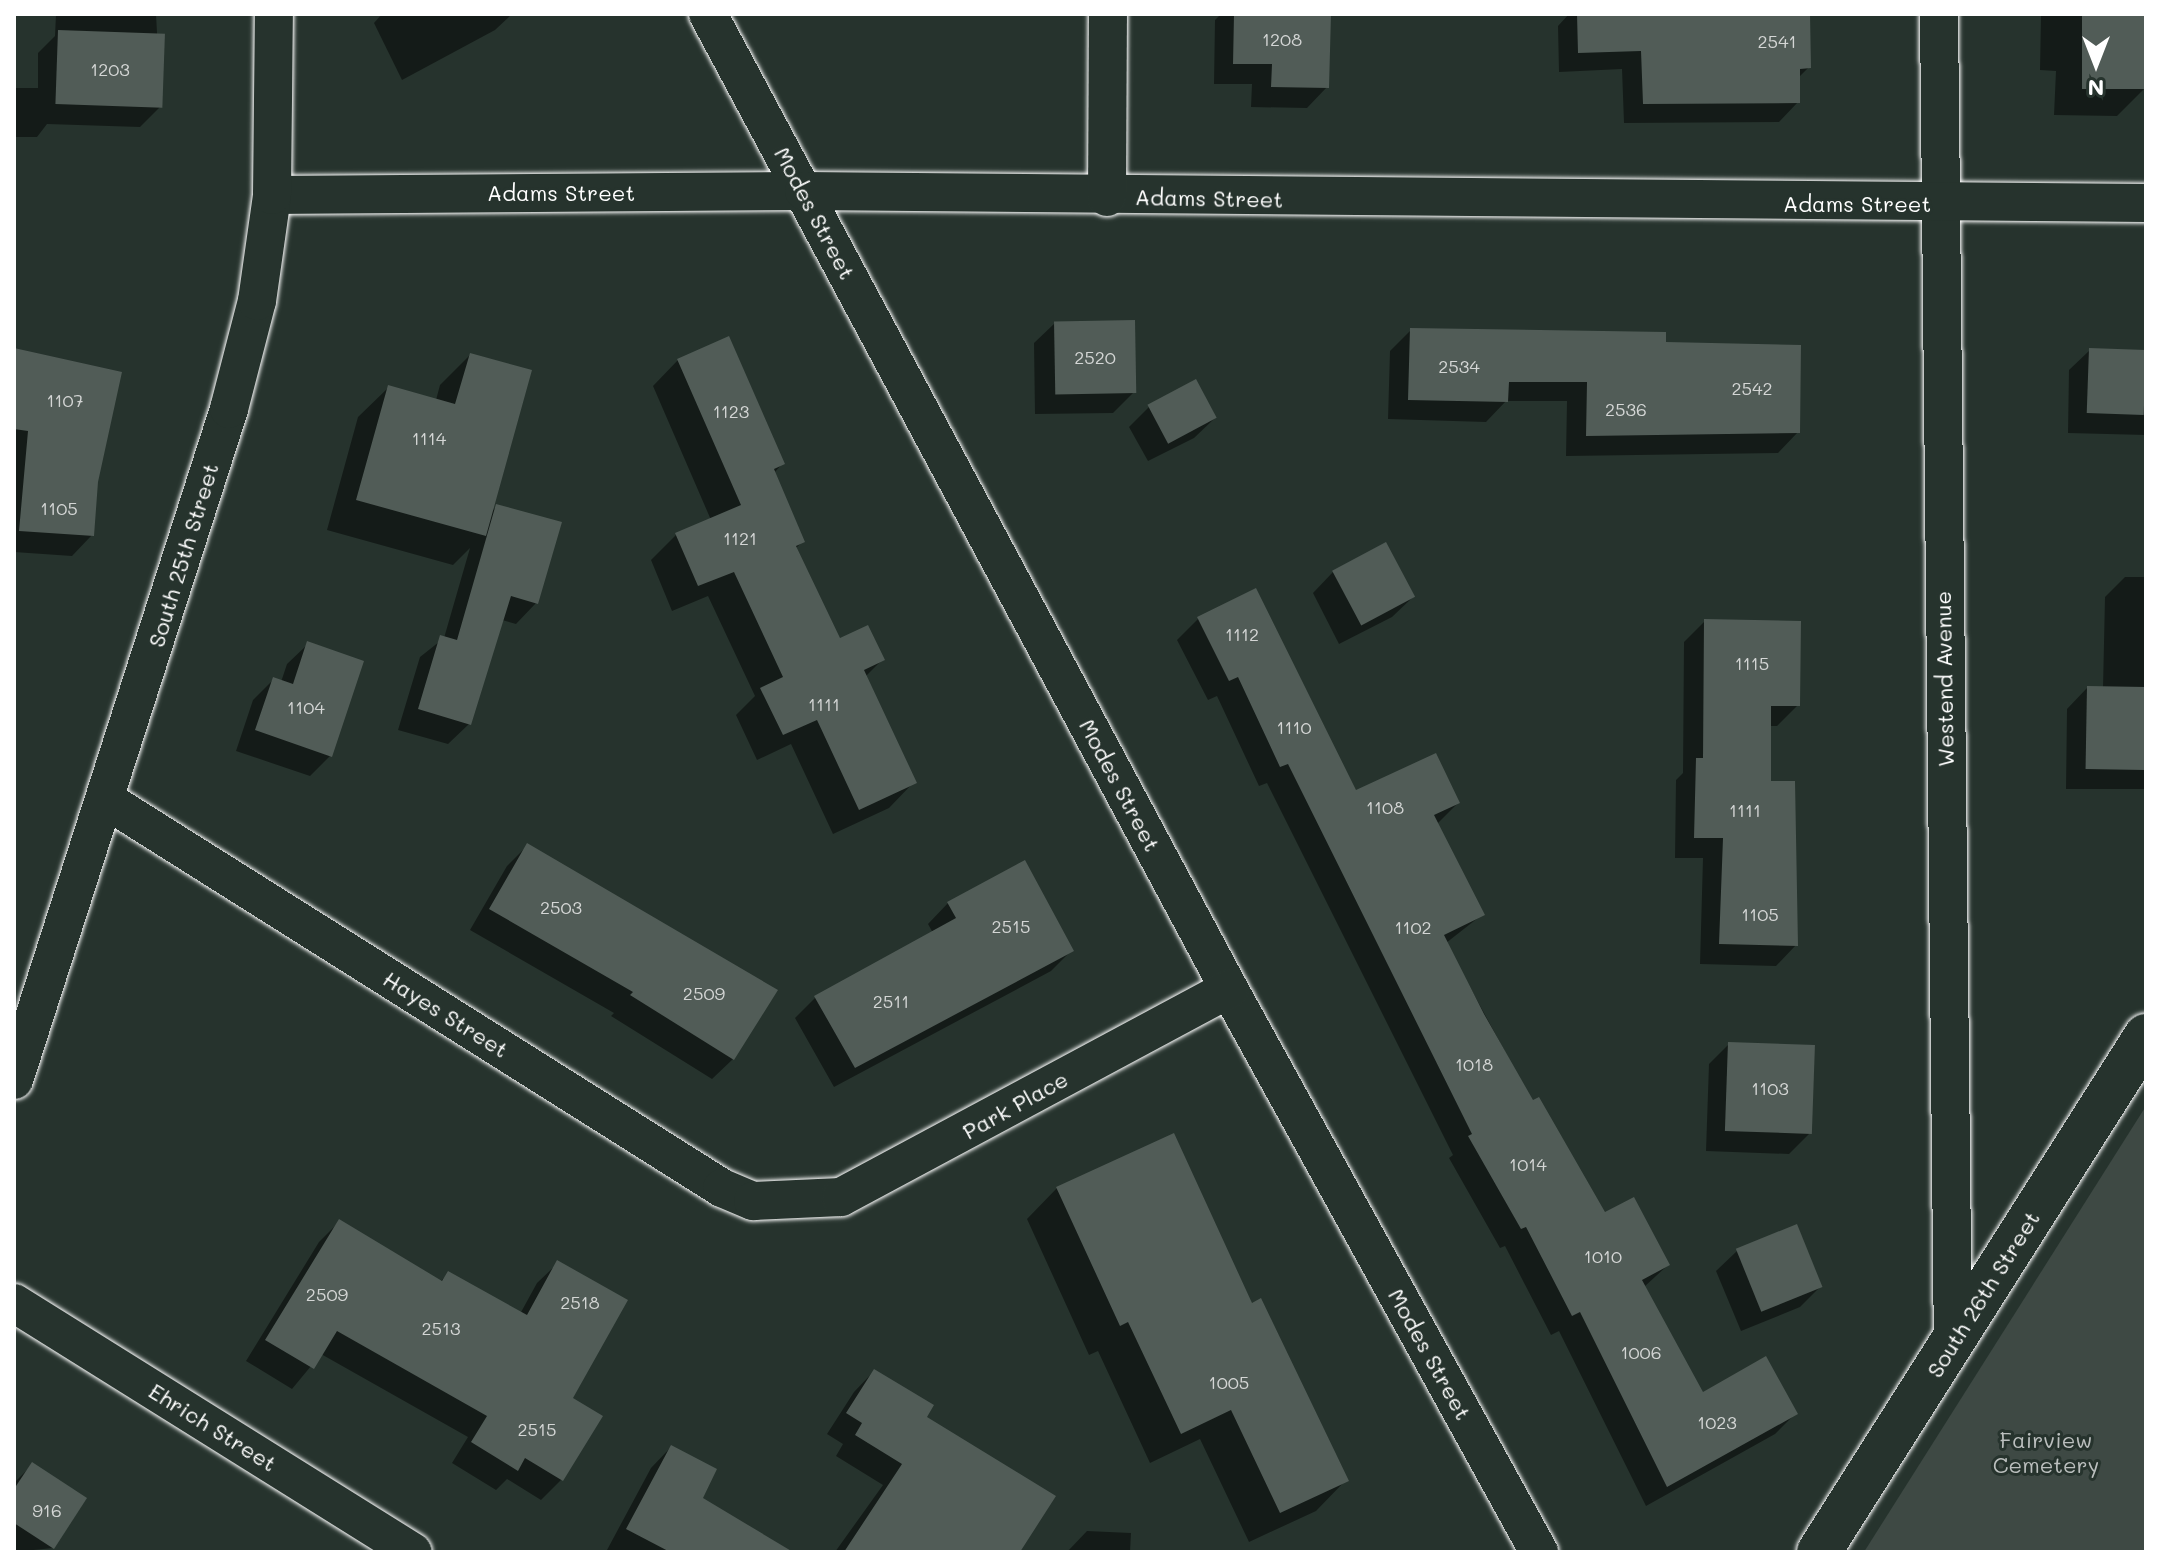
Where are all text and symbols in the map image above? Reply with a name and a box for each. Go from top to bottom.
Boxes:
north arrow [2056,24,2136,104]
house number: 1208 [1262,28,1302,50]
house number: 2541 [1757,30,1797,52]
house number: 1203 [90,58,130,80]
text: N [2088,74,2104,103]
street label: Modes Street [769,142,861,284]
street label: Adams Street [487,180,635,206]
street label: Adams Street [1135,184,1283,212]
street label: Adams Street [1783,191,1931,217]
house number: 2520 [1074,346,1116,368]
house number: 2534 [1438,355,1480,377]
house number: 2542 [1731,377,1773,399]
house number: 1107 [46,389,84,411]
house number: 2536 [1605,398,1647,420]
house number: 1123 [713,400,749,422]
house number: 1114 [412,427,446,449]
street label: South 25th Street [142,460,224,650]
house number: 1105 [40,497,78,519]
house number: 1121 [723,527,757,549]
street label: Westend Avenue [1929,591,1959,767]
house number: 1112 [1225,623,1259,645]
house number: 1115 [1735,652,1769,674]
house number: 1111 [808,693,840,715]
house number: 1104 [287,696,325,718]
street label: Modes Street [1074,714,1166,856]
house number: 1110 [1276,716,1312,738]
house number: 1108 [1366,796,1404,818]
house number: 1111 [1729,799,1761,821]
house number: 2503 [540,896,582,918]
house number: 1105 [1741,903,1779,925]
house number: 2515 [991,915,1031,937]
house number: 1102 [1394,916,1432,938]
street label: Hayes Street [379,965,513,1063]
house number: 2509 [683,982,725,1004]
house number: 2511 [873,990,909,1012]
house number: 1018 [1455,1053,1493,1075]
street label: Park Place [958,1065,1072,1145]
house number: 1103 [1751,1077,1789,1099]
house number: 1014 [1509,1153,1547,1175]
street label: South 26th Street [1921,1206,2045,1382]
house number: 1010 [1584,1245,1622,1267]
house number: 2509 [306,1283,348,1305]
street label: Modes Street [1383,1284,1477,1424]
house number: 2518 [560,1291,600,1313]
house number: 2513 [421,1317,461,1339]
house number: 1006 [1620,1341,1662,1363]
house number: 1005 [1209,1371,1249,1393]
street label: Ehrich Street [144,1377,282,1477]
house number: 1023 [1697,1411,1737,1433]
house number: 2515 [517,1418,557,1440]
park label: Fairview Cemetery [1993,1426,2099,1478]
house number: 916 [32,1499,62,1521]

